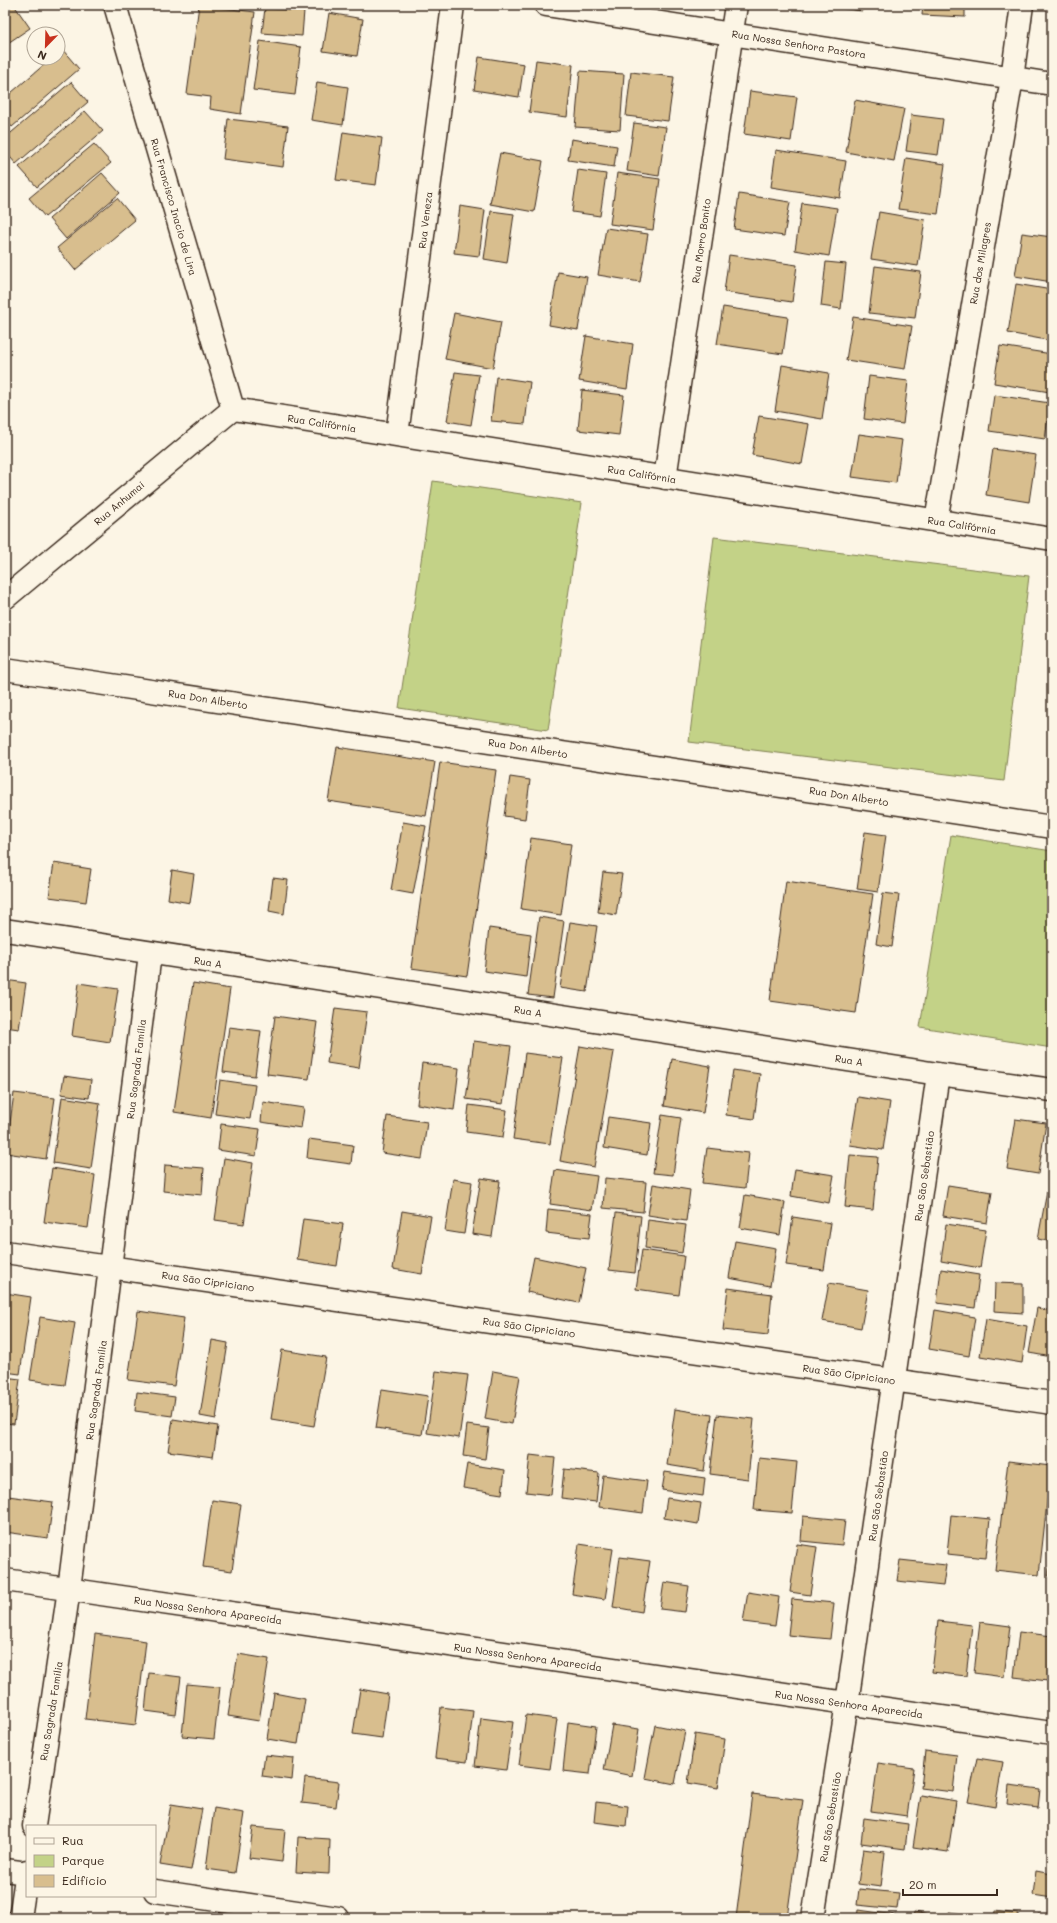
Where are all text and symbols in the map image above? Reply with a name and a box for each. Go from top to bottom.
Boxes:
north arrow [26,26,66,66]
street label: Rua Nossa Senhora Pastora [731,26,867,62]
text: N [35,47,49,64]
street label: Rua Francisco Inacio de Lira [148,137,200,277]
street label: Rua Veneza [415,191,435,249]
street label: Rua Morro Bonito [688,198,714,284]
street label: Rua dos Milagres [966,221,994,305]
street label: Rua Califórnia [287,411,357,435]
street label: Rua Califórnia [607,462,677,486]
street label: Rua Anhumai [91,478,147,528]
street label: Rua Califórnia [927,513,997,537]
street label: Rua Don Alberto [167,686,249,712]
street label: Rua Don Alberto [487,735,569,761]
street label: Rua Don Alberto [808,783,890,809]
street label: Rua A [193,953,223,971]
street label: Rua A [513,1002,543,1020]
street label: Rua Sagrada Família [123,1018,149,1120]
street label: Rua A [834,1051,864,1069]
street label: Rua São Sebastião [911,1130,937,1222]
street label: Rua São Cipriciano [161,1268,255,1294]
street label: Rua São Cipriciano [482,1314,576,1340]
street label: Rua Sagrada Família [82,1339,110,1441]
street label: Rua São Cipriciano [802,1361,896,1387]
street label: Rua São Sebastião [865,1450,891,1542]
street label: Rua Nossa Senhora Aparecida [133,1593,283,1627]
street label: Rua Nossa Senhora Aparecida [453,1640,603,1674]
street label: Rua Sagrada Família [36,1660,66,1762]
street label: Rua Nossa Senhora Aparecida [774,1687,924,1721]
street label: Rua São Sebastião [816,1771,844,1863]
legend [26,1825,156,1897]
text: Rua [62,1832,84,1848]
text: Parque [62,1852,105,1868]
scale bar [903,1871,997,1897]
text: Edifício [62,1872,106,1888]
text: 20 m [909,1876,937,1892]

